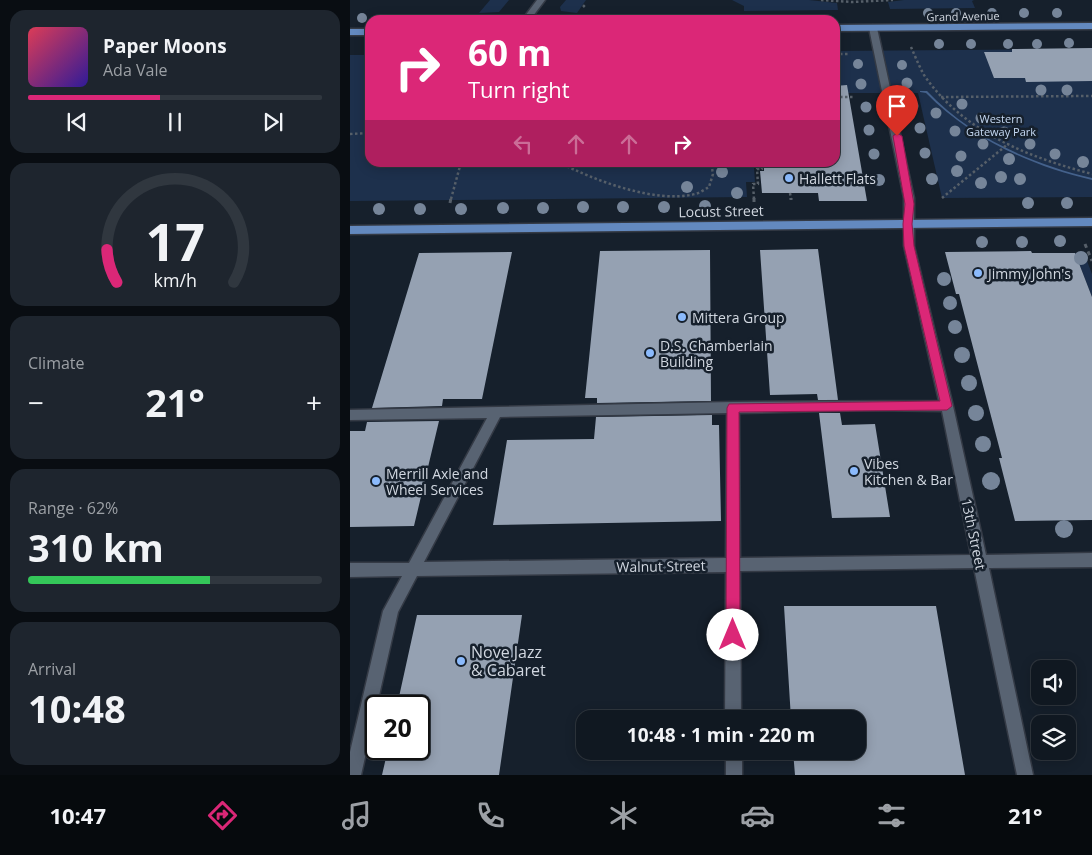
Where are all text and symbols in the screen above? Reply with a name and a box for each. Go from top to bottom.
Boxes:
street label: Grand Avenue [926,8,1000,24]
text: 60 m [468,29,551,76]
text: Paper Moons [103,33,227,59]
icon: right [385,35,450,100]
text: Ada Vale [103,59,167,81]
text: Turn right [468,74,570,104]
pin [876,85,918,136]
icon: arrive [883,92,911,120]
icon: previous [63,108,91,136]
icon: pause [161,108,189,136]
icon: next [259,108,287,136]
park label: Western Gateway Park [966,111,1036,139]
icon: left [509,130,537,158]
icon: ahead [562,130,590,158]
icon: ahead [615,130,643,158]
icon: right [668,130,696,158]
place label: Hallett Flats [799,169,876,188]
marker: Hallett Flats [783,172,795,184]
street label: Locust Street [678,201,764,221]
text: 17 [145,205,205,276]
place label: Jimmy John's [986,264,1071,283]
marker: Jimmy John's [972,267,984,279]
text: km/h [153,268,197,292]
place label: Mittera Group [692,308,785,327]
marker: Mittera Group [676,311,688,323]
place label: D.S. Chamberlain Building [660,336,773,371]
marker: D.S. Chamberlain Building [644,347,656,359]
text: Climate [28,352,85,374]
text: 21° [145,376,205,428]
text: − [28,383,44,421]
text: + [306,383,322,421]
place label: Vibes Kitchen & Bar [864,454,953,489]
place label: Merrill Axle and Wheel Services [386,464,488,499]
marker: Vibes Kitchen & Bar [848,465,860,477]
marker: Merrill Axle and Wheel Services [370,475,382,487]
text: Range · 62% [28,497,118,519]
street label: 13th Street [957,497,991,571]
text: 310 km [28,521,164,573]
street label: Walnut Street [616,556,706,576]
position arrow [706,608,758,660]
place label: Nove Jazz & Cabaret [471,641,546,681]
marker: Nove Jazz & Cabaret [455,655,467,667]
text: Arrival [28,658,76,680]
map controls [1031,660,1076,760]
button: sound [1031,660,1076,705]
text: 10:48 [28,682,126,734]
speed limit sign: 20 [365,695,430,760]
button: layers [1031,715,1076,760]
text: 10:48 · 1 min · 220 m [627,722,815,748]
icon: directions [205,798,240,833]
icon: music [339,798,374,833]
icon: phone [473,798,508,833]
icon: climate [606,798,641,833]
icon: car [740,798,775,833]
icon: filters [874,798,909,833]
text: 10:47 [49,800,106,830]
text: 21° [1008,800,1043,830]

